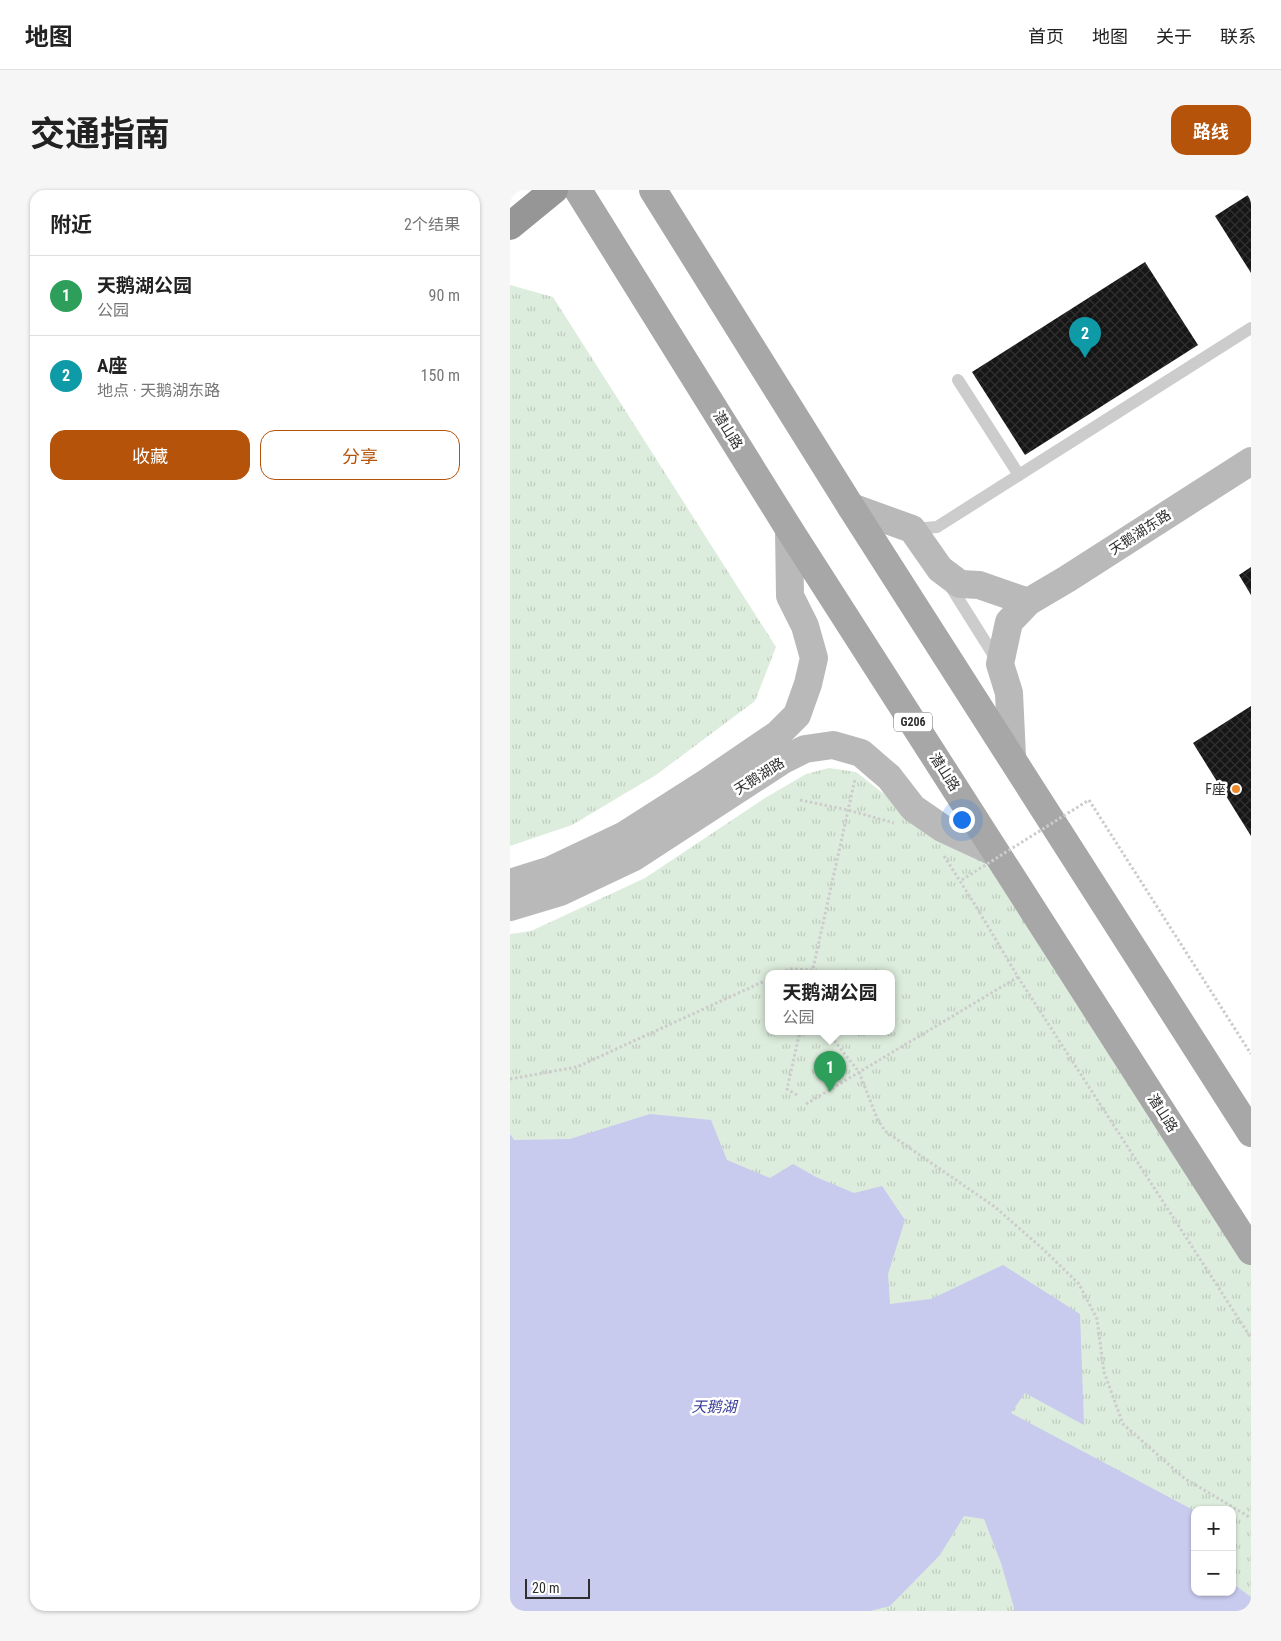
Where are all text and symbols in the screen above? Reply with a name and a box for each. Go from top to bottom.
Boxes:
text: 地图 [25,23,73,51]
text: 首页 [1028,26,1064,47]
text: 地图 [1092,26,1128,47]
text: 关于 [1156,26,1192,47]
text: 联系 [1220,26,1256,47]
button: 路线 [1171,105,1251,155]
text: 交通指南 [30,114,170,155]
text: 附近 [50,213,92,237]
text: 2个结果 [404,215,460,234]
text: 天鹅湖公园 [97,274,192,297]
text: 1 [62,286,70,305]
text: 90 m [428,286,460,305]
text: 公园 [97,301,129,320]
pin: 2 [1069,317,1101,358]
text: A座 [97,354,127,377]
text: 2 [62,366,70,385]
text: 150 m [421,366,460,385]
text: 地点 · 天鹅湖东路 [97,381,220,400]
street label: 潜山路 [710,408,746,452]
button: 收藏 [50,430,250,480]
button: 分享 [260,430,460,480]
street label: 天鹅湖东路 [1106,506,1174,558]
road number: G206 [894,712,932,732]
street label: 潜山路 [927,750,963,794]
street label: 天鹅湖路 [731,754,787,798]
place label: F座 [1205,781,1226,797]
marker: F座 [1230,783,1242,795]
your location [949,807,975,833]
popup [765,970,895,1035]
text: 天鹅湖公园 [782,981,878,1004]
text: 公园 [782,1008,815,1027]
pin: 1 [814,1051,846,1092]
street label: 潜山路 [1145,1091,1181,1135]
water label: 天鹅湖 [691,1398,738,1416]
map controls [1191,1506,1236,1596]
button: + [1191,1506,1236,1551]
button: − [1191,1551,1236,1596]
scale bar [525,1576,590,1599]
text: 20 m [532,1580,560,1596]

